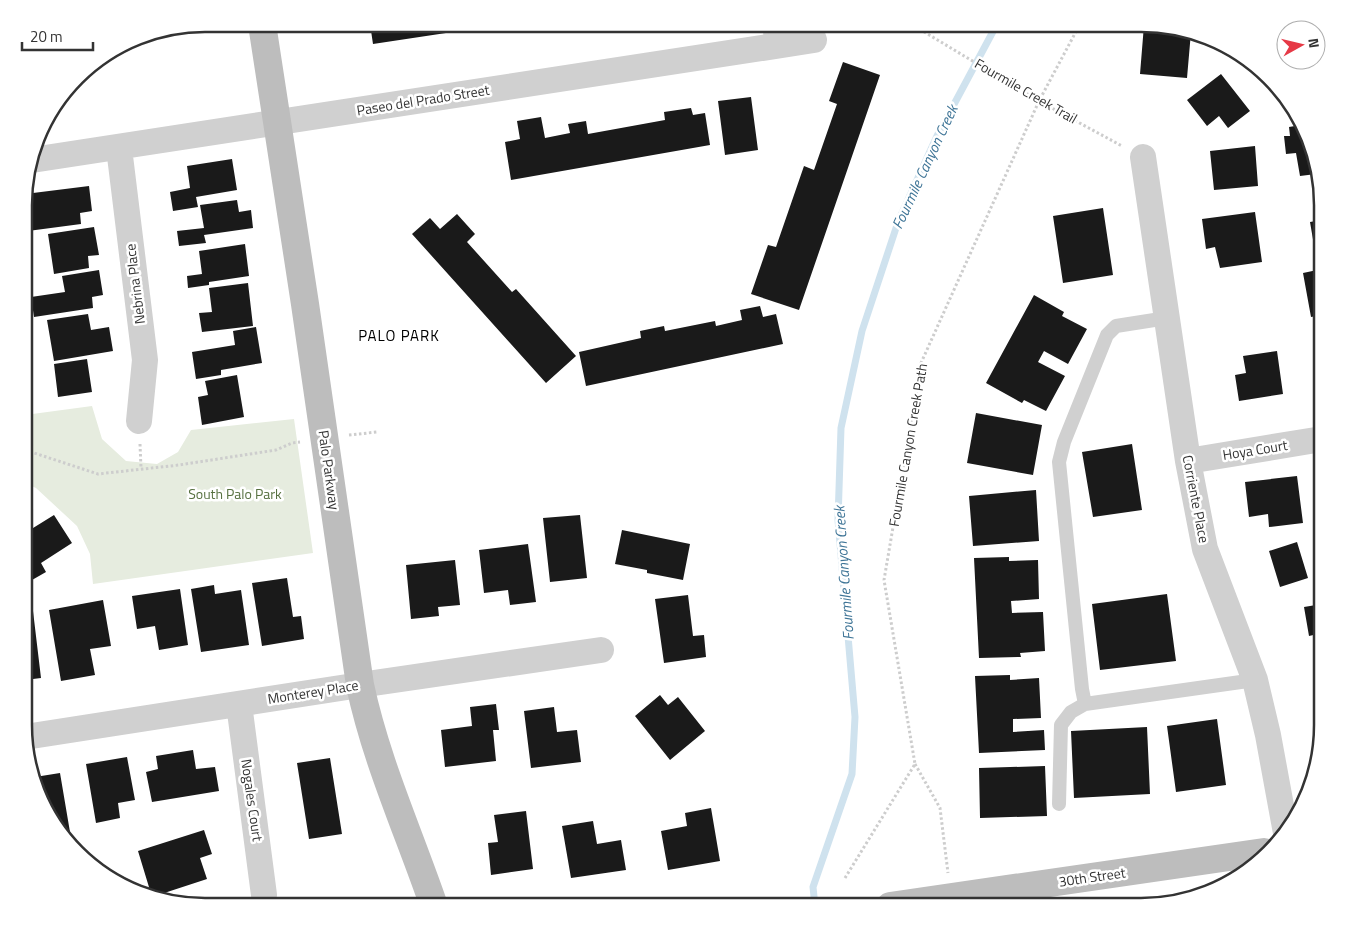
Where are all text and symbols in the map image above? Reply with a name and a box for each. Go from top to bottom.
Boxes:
scale bar [22,20,94,52]
north arrow [1276,20,1326,70]
text: 20 m [30,25,63,48]
text: N [1303,37,1325,49]
street label: Fourmile Creek Trail [971,53,1081,129]
street label: Paseo del Prado Street [355,79,491,120]
water label: Fourmile Canyon Creek [886,99,964,233]
street label: Nebrina Place [119,243,150,326]
district label: PALO PARK [358,324,440,347]
street label: Fourmile Canyon Creek Path [883,362,932,528]
street label: Palo Parkway [314,429,345,511]
street label: Hoya Court [1221,434,1289,465]
street label: Corriente Place [1178,453,1215,545]
park label: South Palo Park [188,483,282,504]
water label: Fourmile Canyon Creek [827,503,860,641]
street label: Monterey Place [266,674,360,709]
street label: Nogales Court [236,757,269,843]
street label: 30th Street [1057,861,1127,892]

